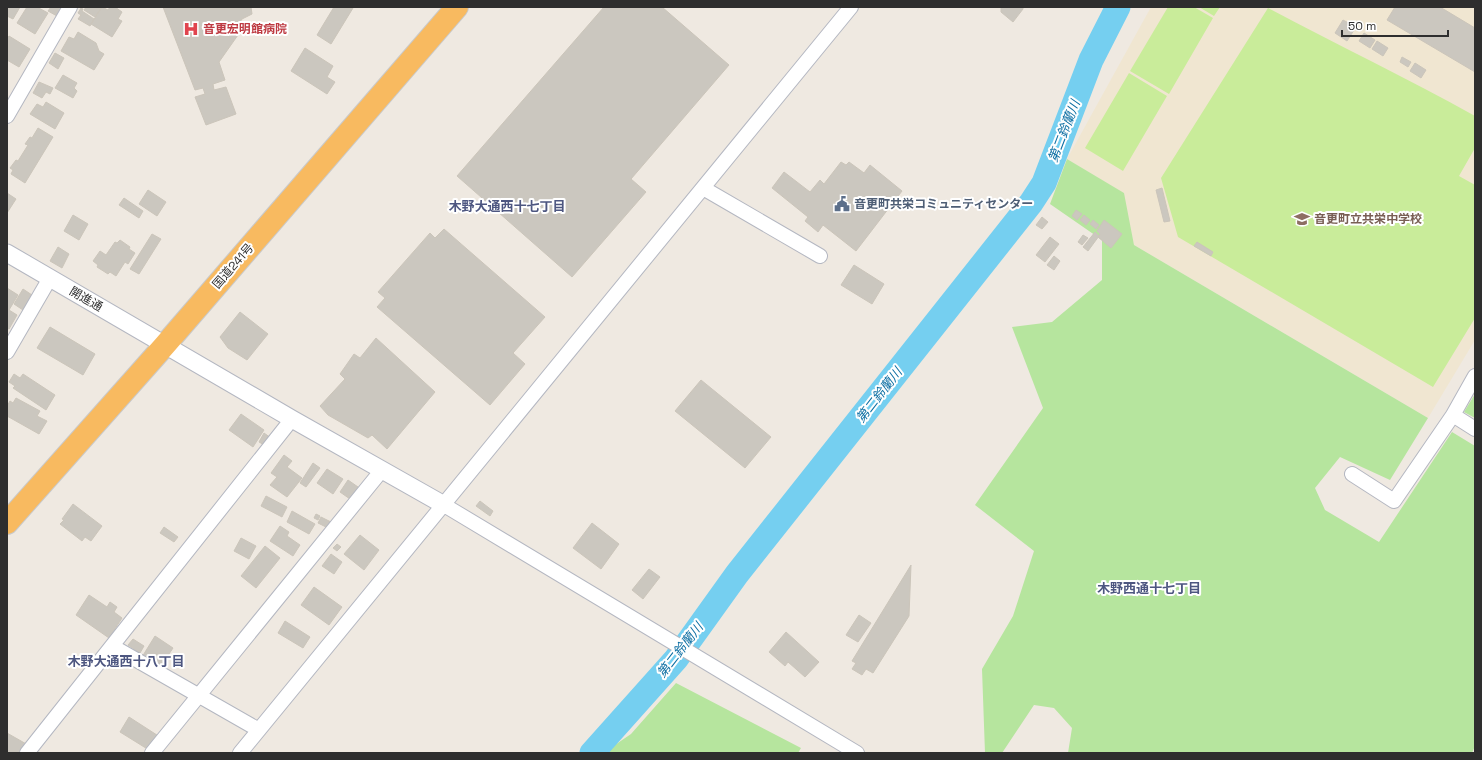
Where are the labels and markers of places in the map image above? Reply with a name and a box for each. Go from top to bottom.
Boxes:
hospital icon: 音更宏明館病院 [182,20,200,38]
place label: 音更宏明館病院 [203,21,287,37]
public building icon: 音更町共栄コミュニティセンター [833,195,851,213]
place label: 音更町共栄コミュニティセンター [854,196,1033,212]
school or university icon: 音更町立共栄中学校 [1293,210,1311,228]
place label: 音更町立共栄中学校 [1314,211,1422,227]

